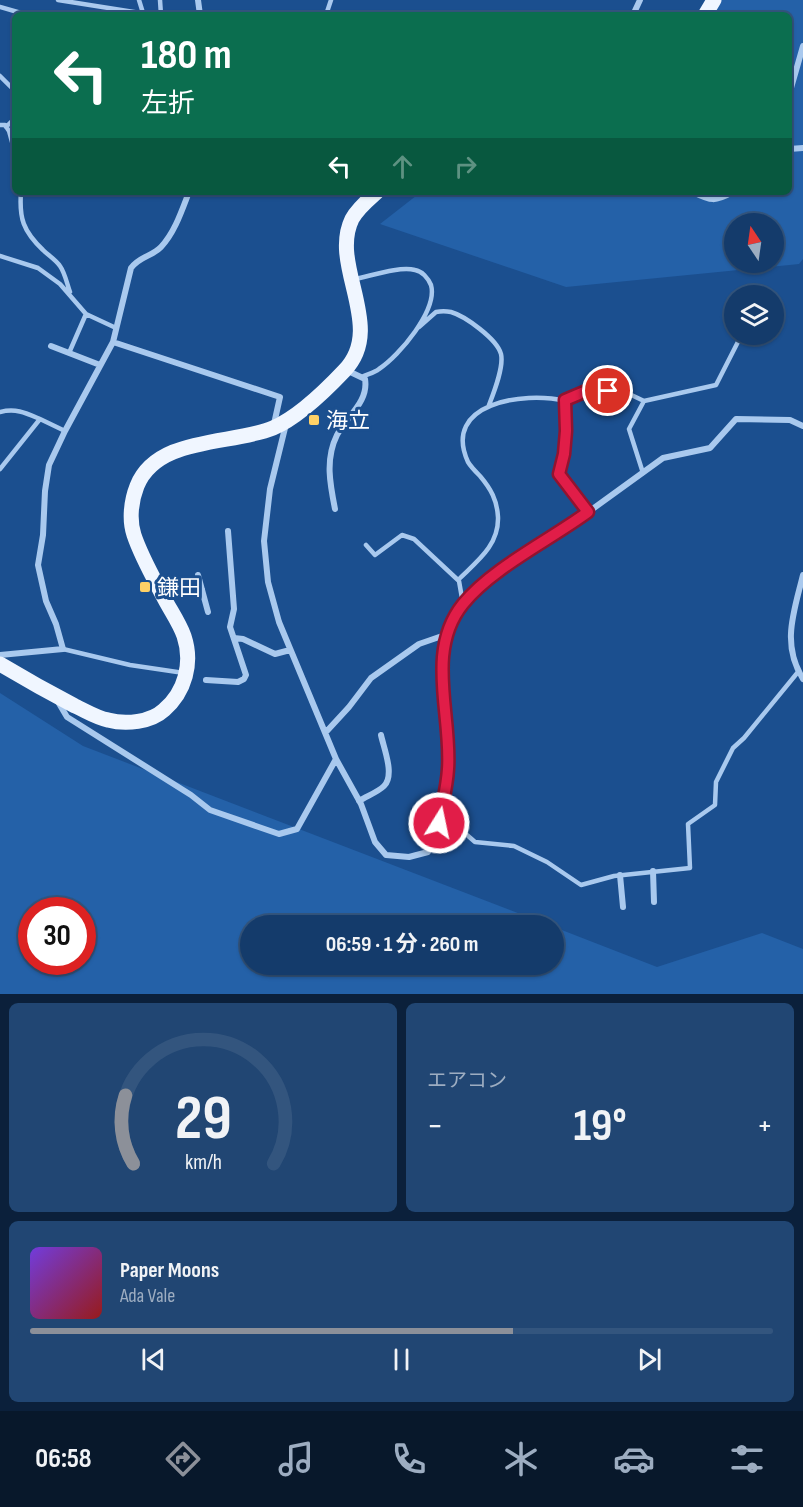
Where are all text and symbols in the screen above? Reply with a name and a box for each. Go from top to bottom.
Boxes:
text: 180 m [141,30,232,81]
icon: left [42,36,120,114]
text: 左折 [141,88,195,120]
icon: left [323,150,356,183]
icon: ahead [386,150,419,183]
icon: right [449,150,482,183]
north arrow [724,213,784,273]
map controls [724,213,784,345]
button: layers [724,285,784,345]
pin [582,365,633,416]
icon: arrive [591,374,624,407]
place label: 海立 [326,408,370,435]
marker: 海立 [307,413,321,427]
place label: 鎌田 [157,575,201,602]
marker: 鎌田 [138,580,152,594]
position arrow [407,791,471,855]
speed limit sign: 30 [18,897,96,975]
text: 06:59 · 1 分 · 260 m [326,931,478,958]
text: エアコン [427,1069,507,1093]
text: 29 [175,1082,231,1157]
text: 19° [573,1099,627,1154]
text: − [427,1106,443,1146]
text: + [757,1106,773,1146]
text: km/h [184,1151,222,1176]
text: Paper Moons [120,1257,219,1284]
text: Ada Vale [120,1284,175,1308]
icon: previous [137,1343,170,1376]
icon: pause [385,1343,418,1376]
icon: next [633,1343,666,1376]
icon: directions [162,1438,204,1480]
icon: music [275,1438,317,1480]
icon: phone [388,1438,430,1480]
icon: climate [500,1438,542,1480]
icon: car [613,1438,655,1480]
icon: filters [726,1438,768,1480]
text: 06:58 [35,1443,92,1475]

